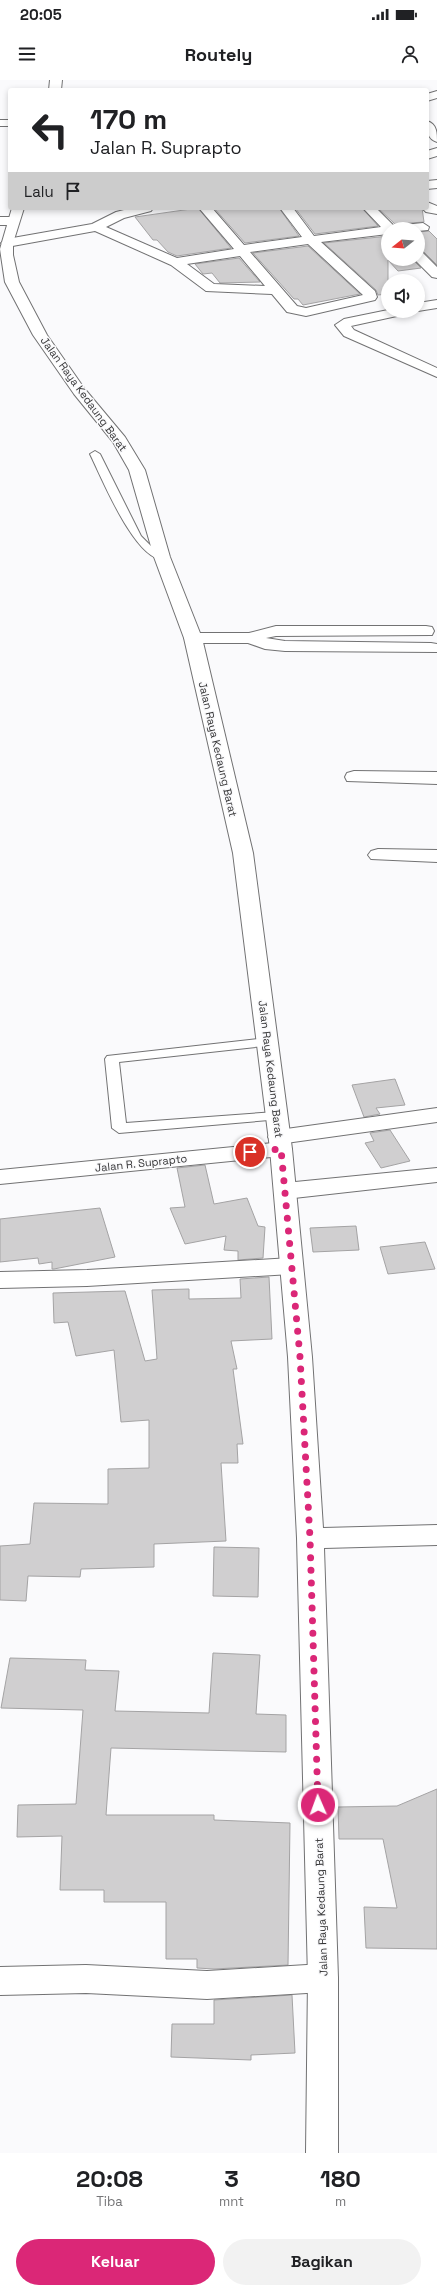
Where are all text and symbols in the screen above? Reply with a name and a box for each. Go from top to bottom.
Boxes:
text: 20:05 [20,5,62,24]
icon: menu [16,43,38,65]
text: Routely [185,43,252,66]
icon: person [399,43,421,65]
text: 170 m [90,101,167,137]
icon: left [24,104,76,156]
text: Jalan R. Suprapto [90,136,242,159]
icon: arrive [62,180,84,202]
text: Lalu [24,182,54,201]
north arrow [381,222,425,266]
map controls [381,222,425,318]
button: sound [381,274,425,318]
street label: Jalan Raya Kedaung Barat [38,334,130,454]
street label: Jalan Raya Kedaung Barat [196,680,240,818]
street label: Jalan Raya Kedaung Barat [256,999,286,1139]
pin [233,1135,267,1169]
icon: arrive [239,1141,261,1163]
street label: Jalan R. Suprapto [94,1151,188,1175]
position arrow [297,1784,339,1826]
street label: Jalan Raya Kedaung Barat [312,1838,330,1976]
text: 20:08 [76,2163,143,2194]
text: 3 [224,2163,239,2194]
text: 180 [320,2163,361,2194]
text: Tiba [96,2193,123,2210]
text: mnt [219,2193,244,2210]
text: m [335,2193,346,2210]
button: Keluar [16,2239,215,2285]
button: Bagikan [223,2239,421,2285]

